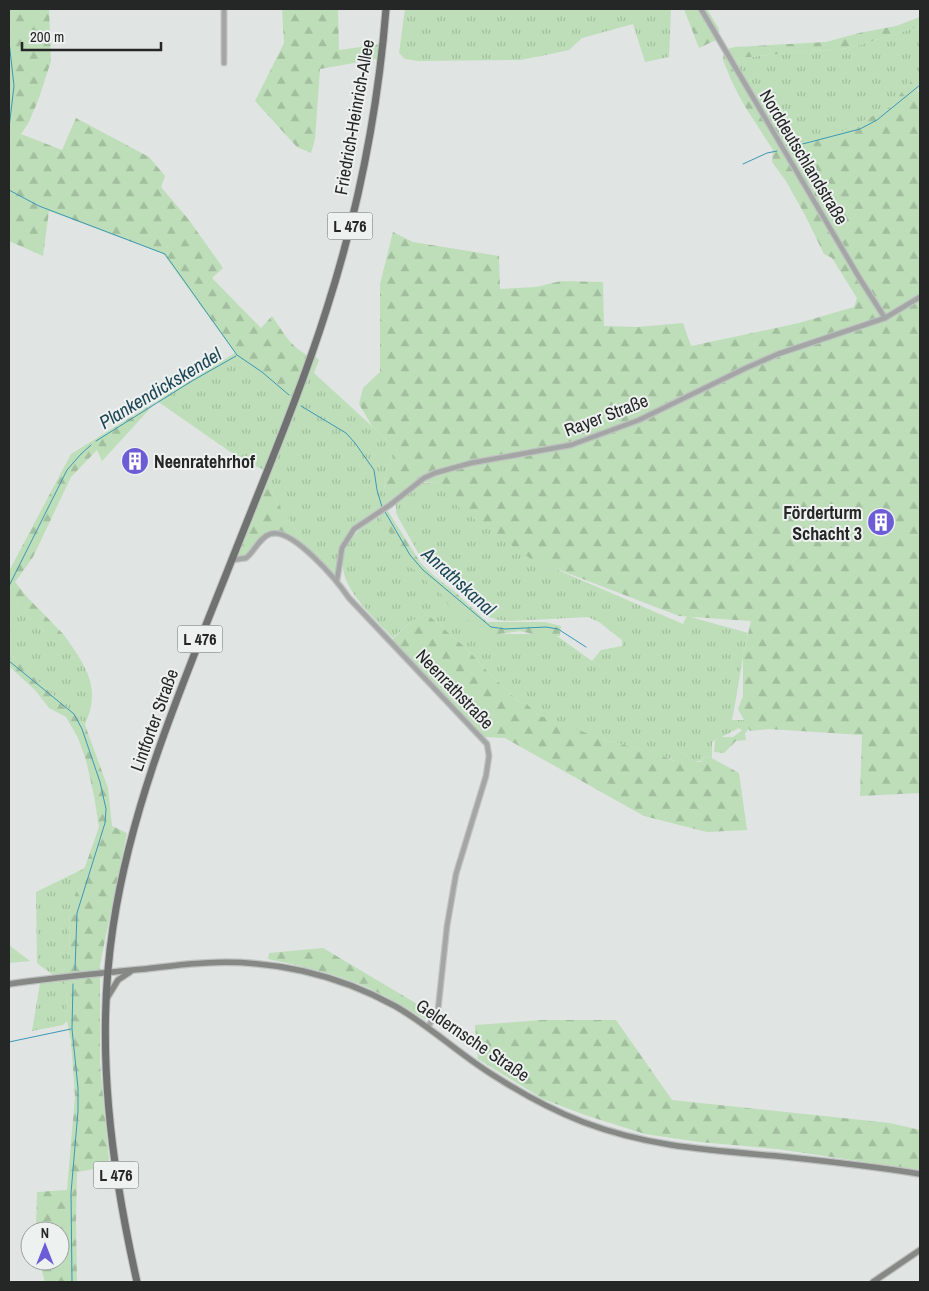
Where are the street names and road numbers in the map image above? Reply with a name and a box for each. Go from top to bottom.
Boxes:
street label: Friedrich-Heinrich-Allee [328,37,380,197]
street label: Norddeutschlandstraße [754,85,854,229]
road number: L 476 [328,212,372,240]
street label: Rayer Straße [561,388,651,442]
road number: L 476 [178,626,222,652]
street label: Neenrathstraße [410,643,500,735]
street label: Lintforter Straße [124,665,184,775]
street label: Geldernsche Straße [411,993,535,1087]
road number: L 476 [94,1162,138,1188]

